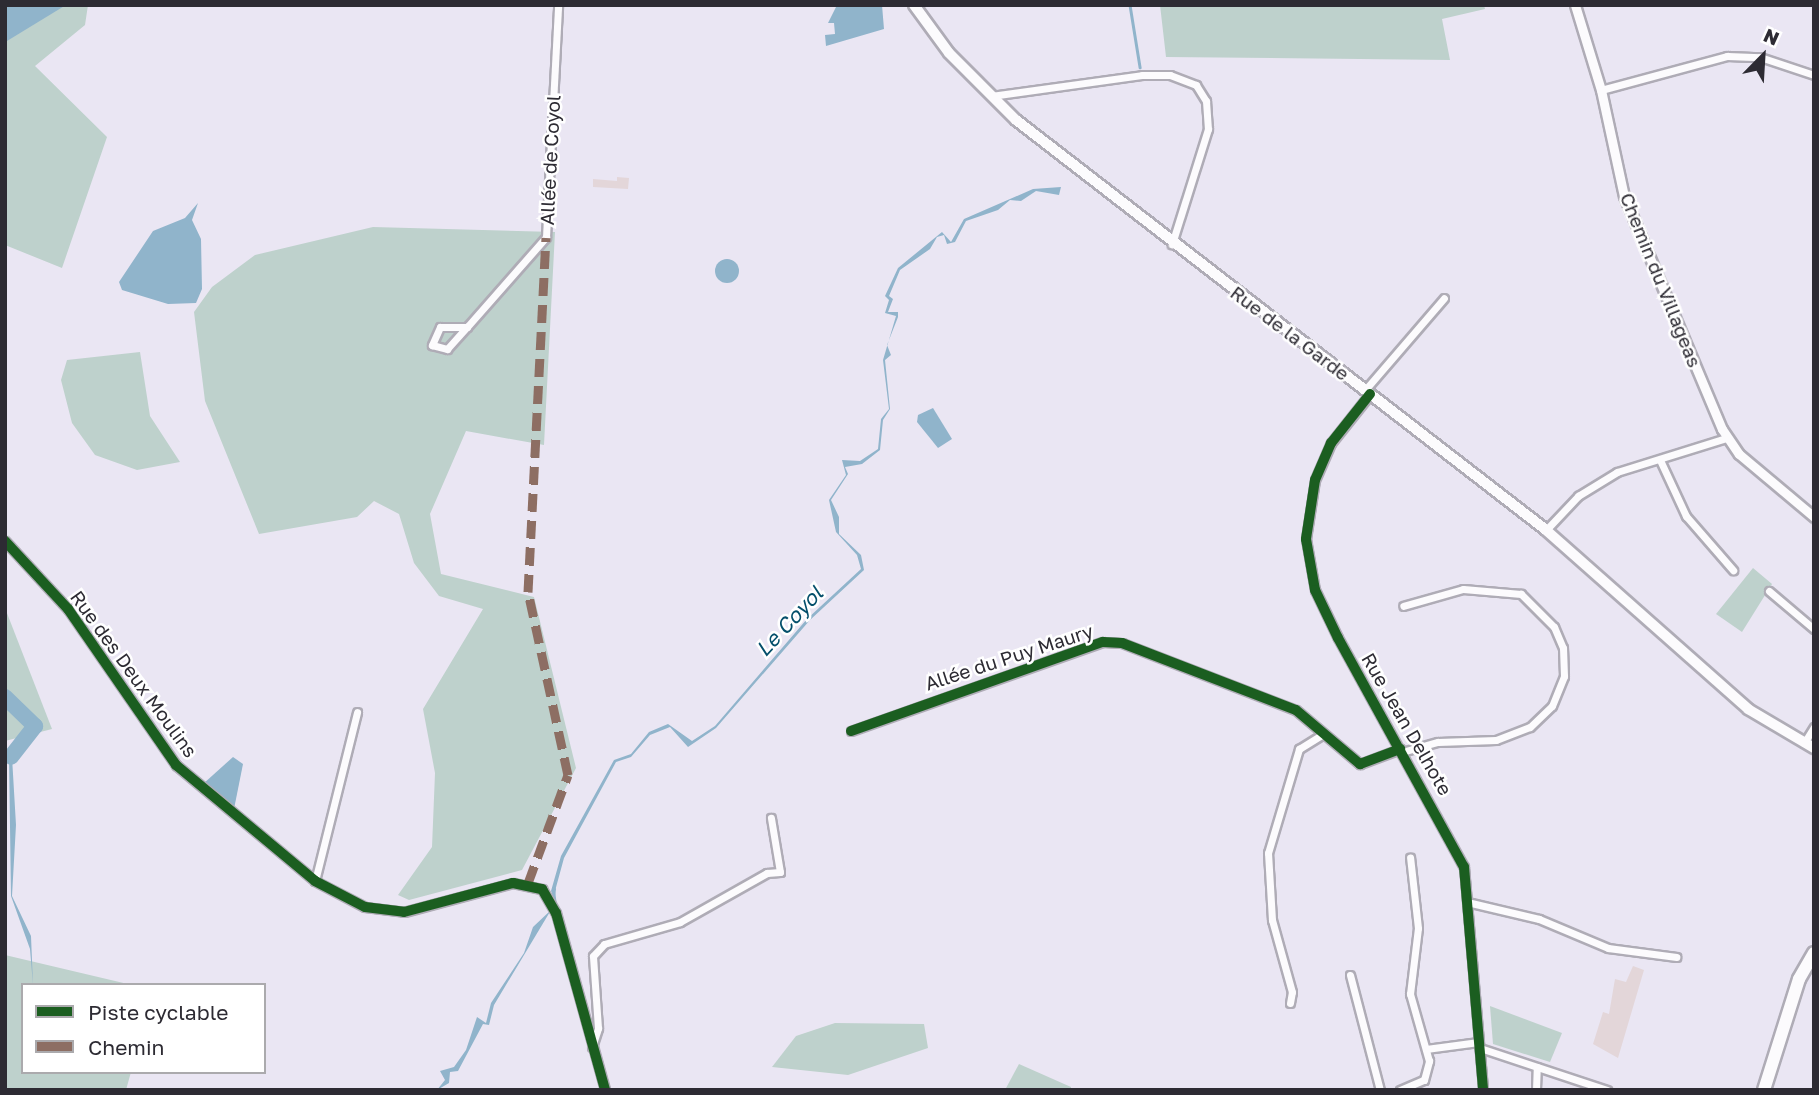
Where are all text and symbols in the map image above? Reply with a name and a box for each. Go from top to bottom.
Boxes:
north arrow [1728,21,1798,91]
text: N [1760,23,1783,50]
street label: Allée de Coyol [535,94,565,226]
street label: Chemin du Villageas [1616,189,1706,371]
street label: Rue de la Garde [1226,281,1354,385]
water label: Le Coyol [750,581,828,661]
street label: Rue des Deux Moulins [66,586,202,762]
street label: Allée du Puy Maury [922,619,1096,695]
street label: Rue Jean Delhote [1357,649,1457,799]
legend [21,983,266,1074]
text: Piste cyclable [88,999,228,1025]
text: Chemin [88,1034,165,1060]

